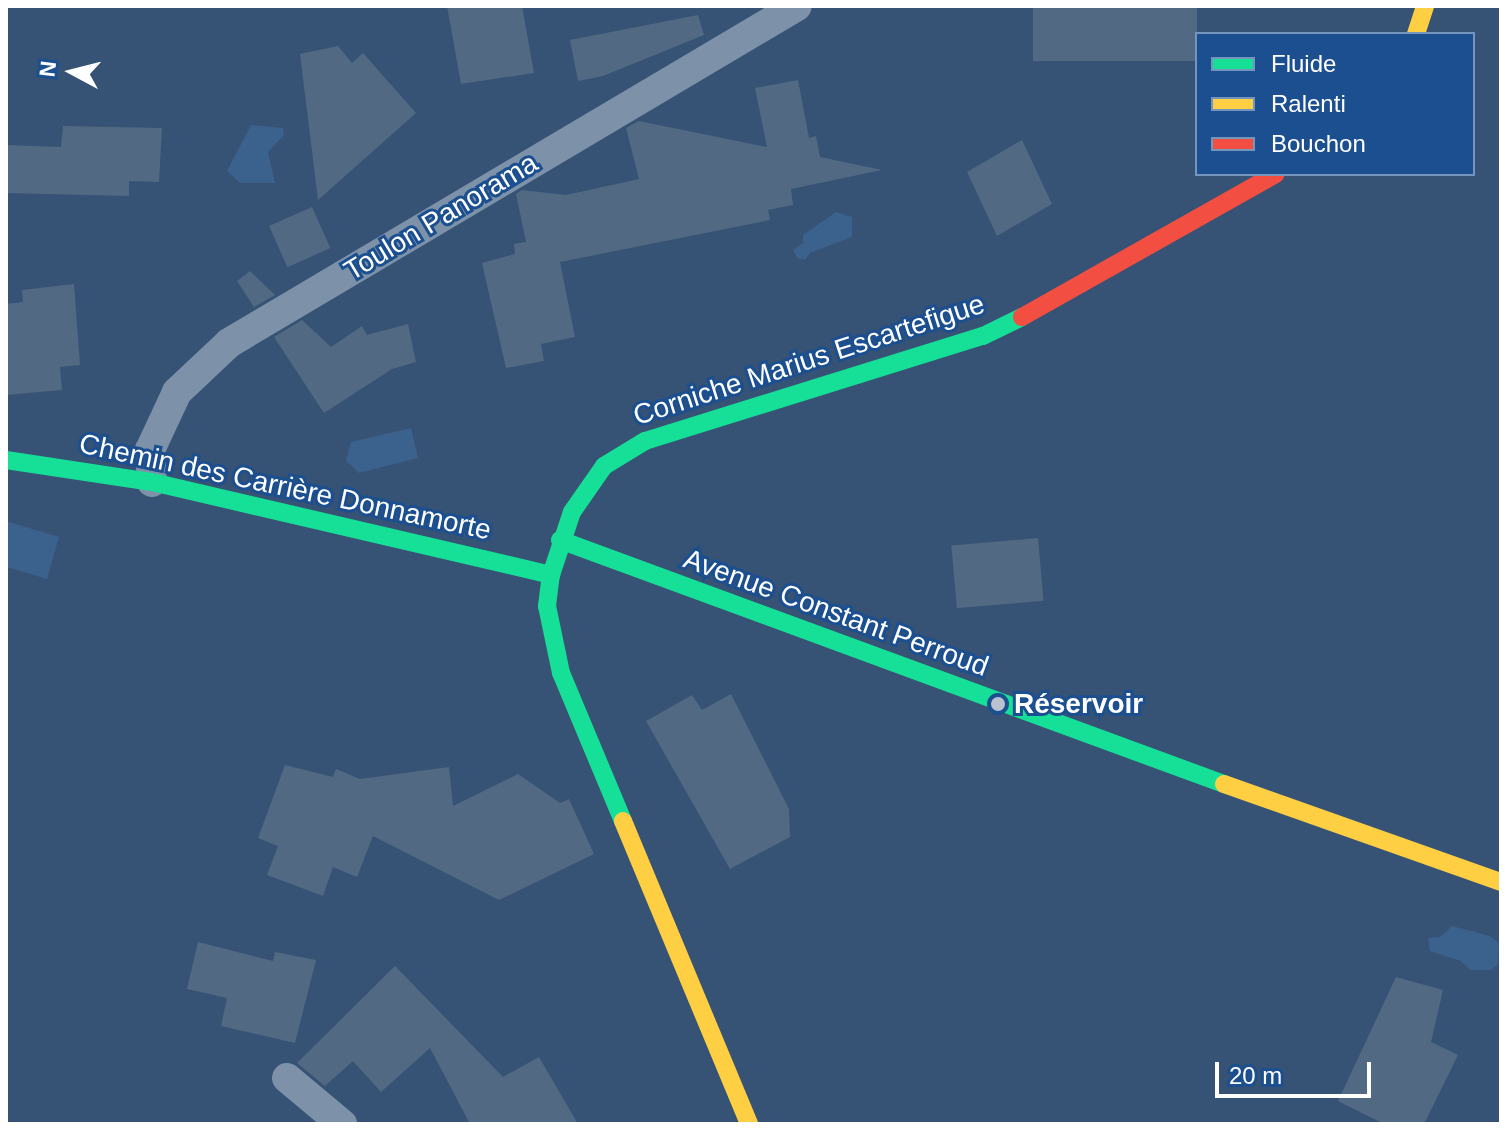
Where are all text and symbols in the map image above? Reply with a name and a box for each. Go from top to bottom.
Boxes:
north arrow [32,32,112,112]
legend [1195,32,1475,176]
text: Fluide [1271,50,1336,77]
text: N [34,60,61,78]
text: Ralenti [1271,90,1346,117]
text: Bouchon [1271,130,1366,157]
street label: Toulon Panorama [338,146,544,288]
street label: Corniche Marius Escartefigue [629,287,989,433]
street label: Chemin des Carrière Donnamorte [76,427,494,547]
street label: Avenue Constant Perroud [679,542,993,684]
place label: Réservoir [1014,687,1143,721]
marker: Réservoir [989,695,1007,713]
scale bar [1219,1046,1375,1096]
text: 20 m [1229,1062,1282,1089]

